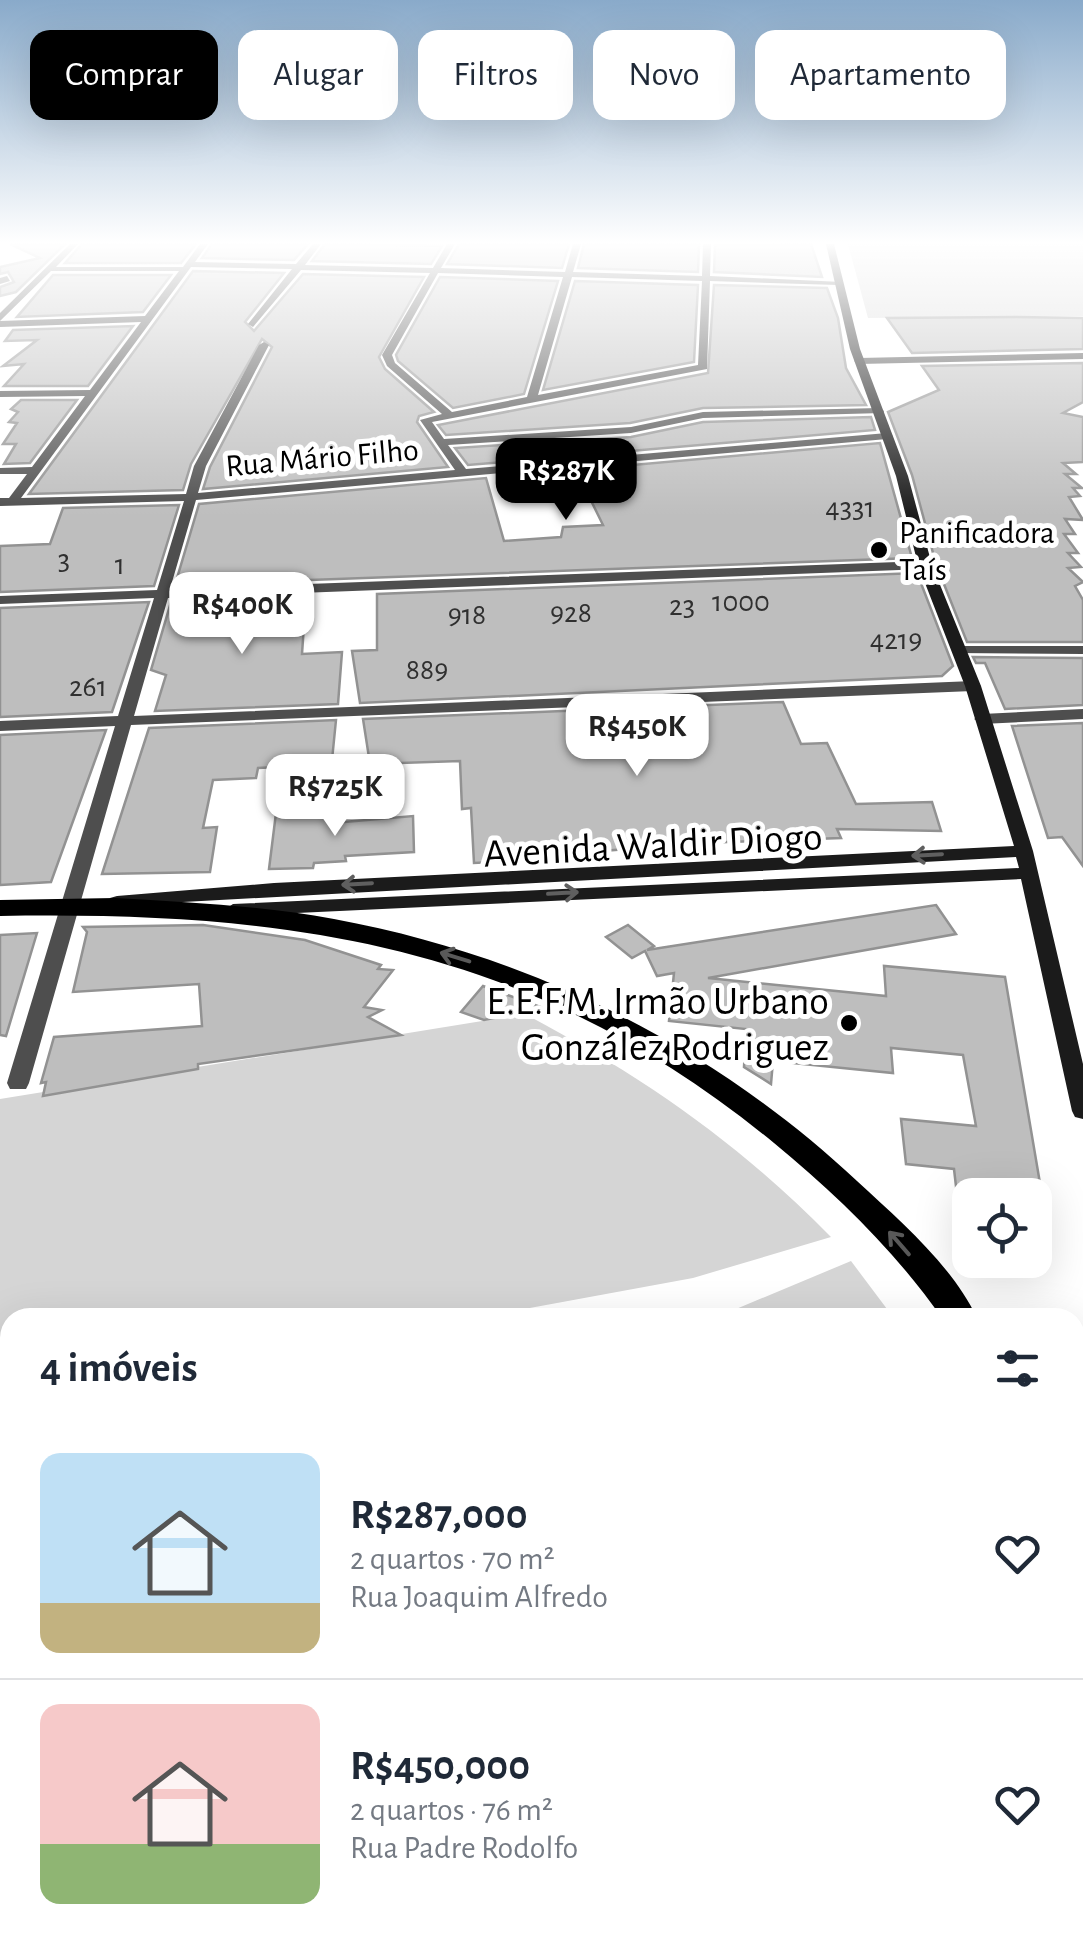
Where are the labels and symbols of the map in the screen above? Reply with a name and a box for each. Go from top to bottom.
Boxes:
street label: Rua Mário Filho [224,434,420,482]
pin: R$287K [485,438,647,523]
house number: 4331 [825,493,875,523]
place label: Panificadora Taís [899,517,1055,586]
marker: Panificadora Taís [868,539,890,561]
house number: 3 [58,545,70,575]
house number: 1 [115,550,125,580]
pin: R$400K [161,572,323,657]
house number: 1000 [712,587,770,617]
house number: 23 [669,591,695,621]
house number: 928 [550,598,592,628]
house number: 918 [448,600,486,630]
house number: 4219 [870,625,922,655]
house number: 889 [406,655,448,685]
house number: 261 [69,672,107,702]
pin: R$450K [556,694,718,779]
pin: R$725K [254,754,416,839]
street label: Avenida Waldir Diogo [483,817,824,875]
one-way arrow [911,846,943,865]
one-way arrow [342,875,374,894]
one-way arrow [547,883,579,902]
one-way arrow [440,946,471,964]
place label: E.E.F.M. Irmão Urbano González Rodriguez [486,982,829,1068]
marker: E.E.F.M. Irmão Urbano González Rodriguez [838,1012,860,1034]
one-way arrow [888,1230,910,1256]

